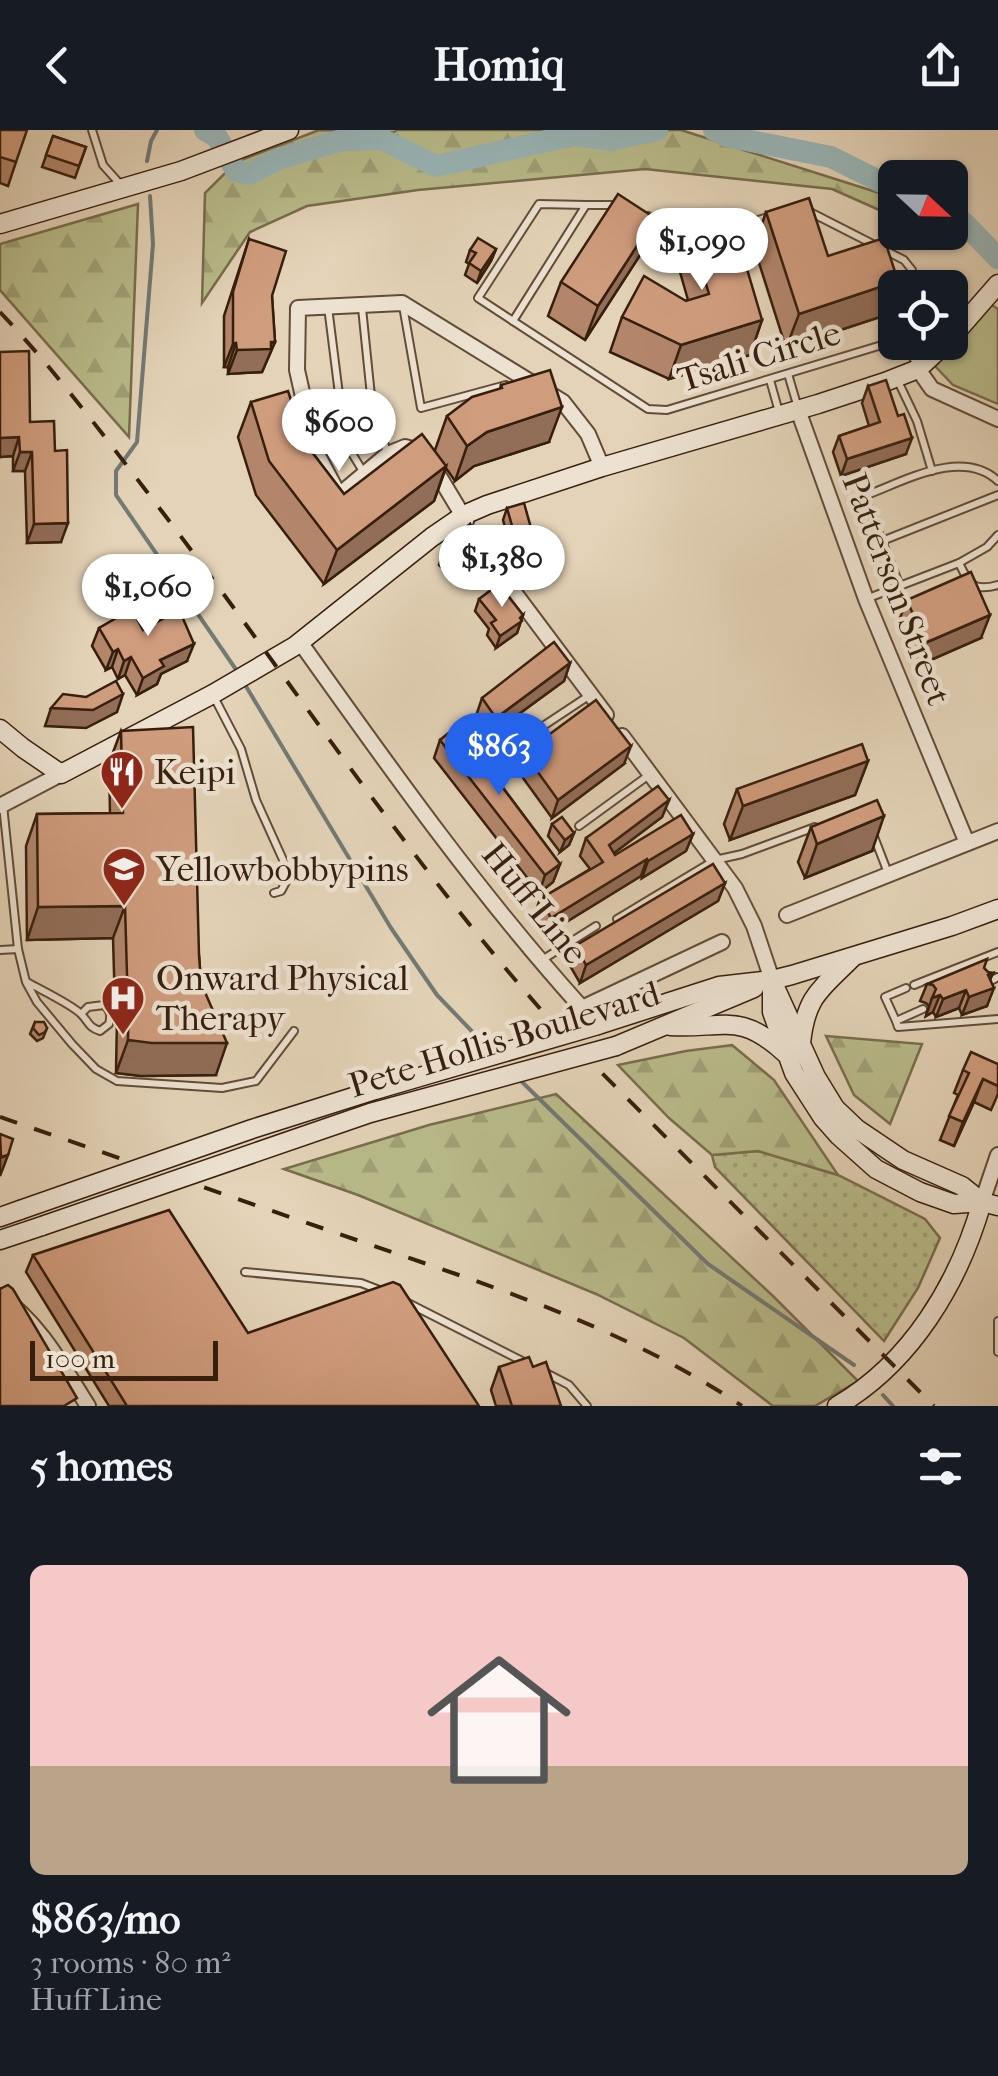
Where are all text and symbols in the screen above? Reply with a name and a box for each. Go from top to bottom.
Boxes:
icon: back [30,38,85,93]
icon: share [913,38,968,93]
text: Homiq [433,39,565,92]
north arrow [878,160,968,250]
map controls [878,160,968,360]
pin: $1,090 [621,208,783,293]
text: $1,090 [658,222,746,259]
button: locate [878,270,968,360]
street label: Tsali Circle [673,312,845,401]
pin: $600 [280,389,398,474]
text: $600 [304,403,374,440]
street label: Patterson Street [834,468,960,711]
pin: $1,380 [421,525,583,610]
text: $1,380 [461,539,543,576]
pin: $1,060 [67,554,229,639]
text: $1,060 [104,568,192,605]
pin: $863 [440,713,558,798]
text: $863 [467,727,531,764]
restaurant icon: Keipi [99,749,145,810]
place label: Keipi [154,752,236,793]
street label: Huff Line [473,834,596,972]
school or university icon: Yellowbobbypins [101,846,147,907]
place label: Yellowbobbypins [155,849,409,890]
place label: Onward Physical Therapy [156,958,409,1039]
street label: Pete Hollis Boulevard [344,972,666,1106]
hospital icon: Onward Physical Therapy [100,975,146,1036]
scale bar [30,1336,218,1380]
text: 100 m [45,1342,115,1375]
icon: filters [913,1439,968,1494]
text: 5 homes [30,1442,173,1491]
icon: home [409,1630,589,1810]
text: $863/mo [30,1895,180,1944]
text: 3 rooms · 80 m² [30,1944,231,1981]
text: Huff Line [30,1981,162,2018]

